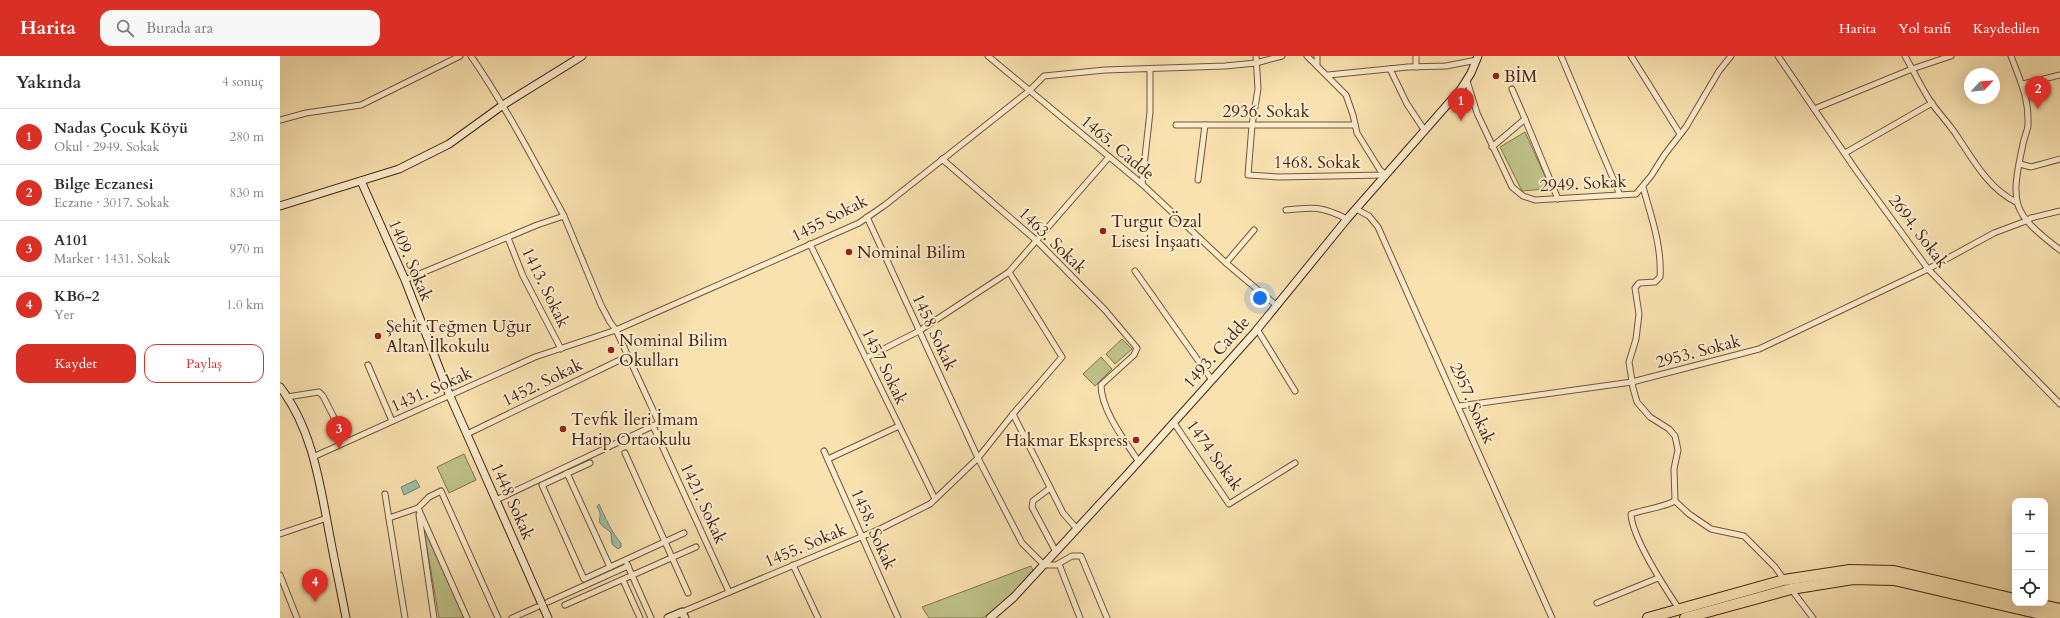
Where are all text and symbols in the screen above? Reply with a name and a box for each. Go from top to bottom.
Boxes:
search box [100,10,380,46]
text: Harita [20,15,76,41]
icon: search [114,17,136,39]
text: Burada ara [146,18,213,38]
text: Harita [1839,19,1876,38]
text: Yol tarifi [1898,19,1951,38]
text: Kaydedilen [1973,19,2040,38]
place label: BİM [1504,65,1537,88]
north arrow [1964,68,2000,104]
text: Yakında [16,71,81,94]
marker: BİM [1491,71,1501,81]
text: 4 sonuç [222,73,264,91]
pin: 2 [2025,76,2051,109]
pin: 1 [1448,88,1474,121]
street label: 2936. Sokak [1223,100,1310,123]
street label: 1465. Cadde [1076,110,1159,185]
text: Nadas Çocuk Köyü [54,118,188,138]
text: 1 [26,128,32,146]
text: 280 m [230,128,264,146]
text: Okul · 2949. Sokak [54,138,159,156]
street label: 1468. Sokak [1274,151,1361,174]
street label: 2949. Sokak [1539,170,1628,197]
text: Bilge Eczanesi [54,174,153,194]
text: 2 [26,184,32,202]
text: 830 m [230,184,264,202]
street label: 1455 Sokak [787,189,872,247]
street label: 2694. Sokak [1883,190,1954,274]
text: Eczane · 3017. Sokak [54,194,169,212]
street label: 1463. Sokak [1013,202,1093,279]
place label: Turgut Özal Lisesi İnşaatı [1111,210,1202,253]
street label: 1409. Sokak [383,216,438,306]
marker: Turgut Özal Lisesi İnşaatı [1098,226,1108,236]
text: A101 [54,230,88,250]
text: 3 [26,240,32,258]
text: 970 m [230,240,264,258]
place label: Nominal Bilim [857,241,966,264]
street label: 1413. Sokak [516,243,575,332]
marker: Nominal Bilim [844,247,854,257]
text: Market · 1431. Sokak [54,250,170,268]
text: KB6-2 [54,286,100,306]
your location [1250,288,1270,308]
street label: 1458 Sokak [907,290,963,375]
text: 4 [26,296,32,314]
text: 1.0 km [226,296,264,314]
text: Yer [54,306,74,324]
street label: 1493. Cadde [1178,311,1255,393]
place label: Şehit Teğmen Uğur Altan İlkokulu [386,315,532,358]
street label: 1457 Sokak [856,324,913,409]
place label: Nominal Bilim Okulları [619,329,728,372]
street label: 2953. Sokak [1653,329,1744,374]
marker: Şehit Teğmen Uğur Altan İlkokulu [373,331,383,341]
button: Kaydet [16,344,136,383]
button: Paylaş [144,344,264,383]
marker: Nominal Bilim Okulları [606,345,616,355]
street label: 1452. Sokak [498,353,587,412]
street label: 2957. Sokak [1444,359,1501,448]
street label: 1431. Sokak [387,361,476,418]
place label: Tevfik İleri İmam Hatip Ortaokulu [571,408,699,451]
street label: 1474 Sokak [1181,415,1249,496]
pin: 3 [326,416,352,449]
marker: Tevfik İleri İmam Hatip Ortaokulu [558,424,568,434]
place label: Hakmar Ekspress [1005,429,1128,452]
marker: Hakmar Ekspress [1131,435,1141,445]
street label: 1448 Sokak [485,459,540,544]
street label: 1421. Sokak [675,459,733,548]
street label: 1458. Sokak [845,485,902,574]
map controls [2012,498,2048,606]
button: + [2012,498,2048,534]
street label: 1455. Sokak [761,518,851,573]
button: − [2012,534,2048,570]
pin: 4 [302,569,328,602]
button: locate [2012,570,2048,606]

